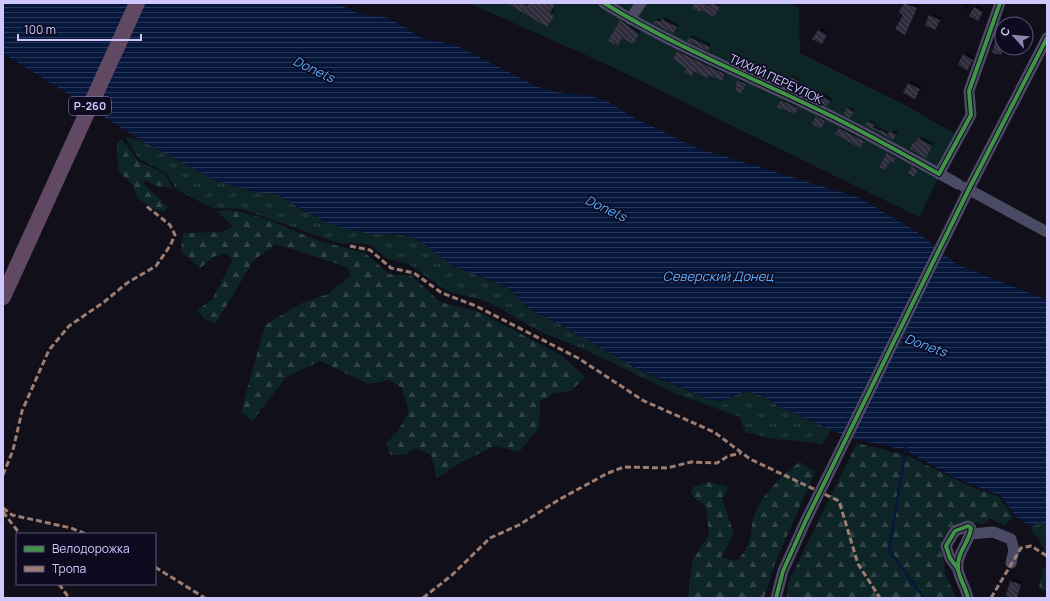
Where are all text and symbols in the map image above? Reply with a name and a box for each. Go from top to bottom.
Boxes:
scale bar [18,16,141,42]
north arrow [994,16,1034,56]
text: 100 m [24,21,56,38]
text: С [996,24,1013,38]
street label: ТИХИЙ ПЕРЕУЛОК [727,49,827,108]
water label: Donets [290,52,339,87]
road number: Р-260 [69,97,111,115]
water label: Donets [582,191,631,226]
water label: Северский Донец [663,267,774,285]
water label: Donets [902,329,951,361]
legend [16,533,156,585]
text: Велодорожка [52,540,130,557]
text: Тропа [52,560,86,577]

